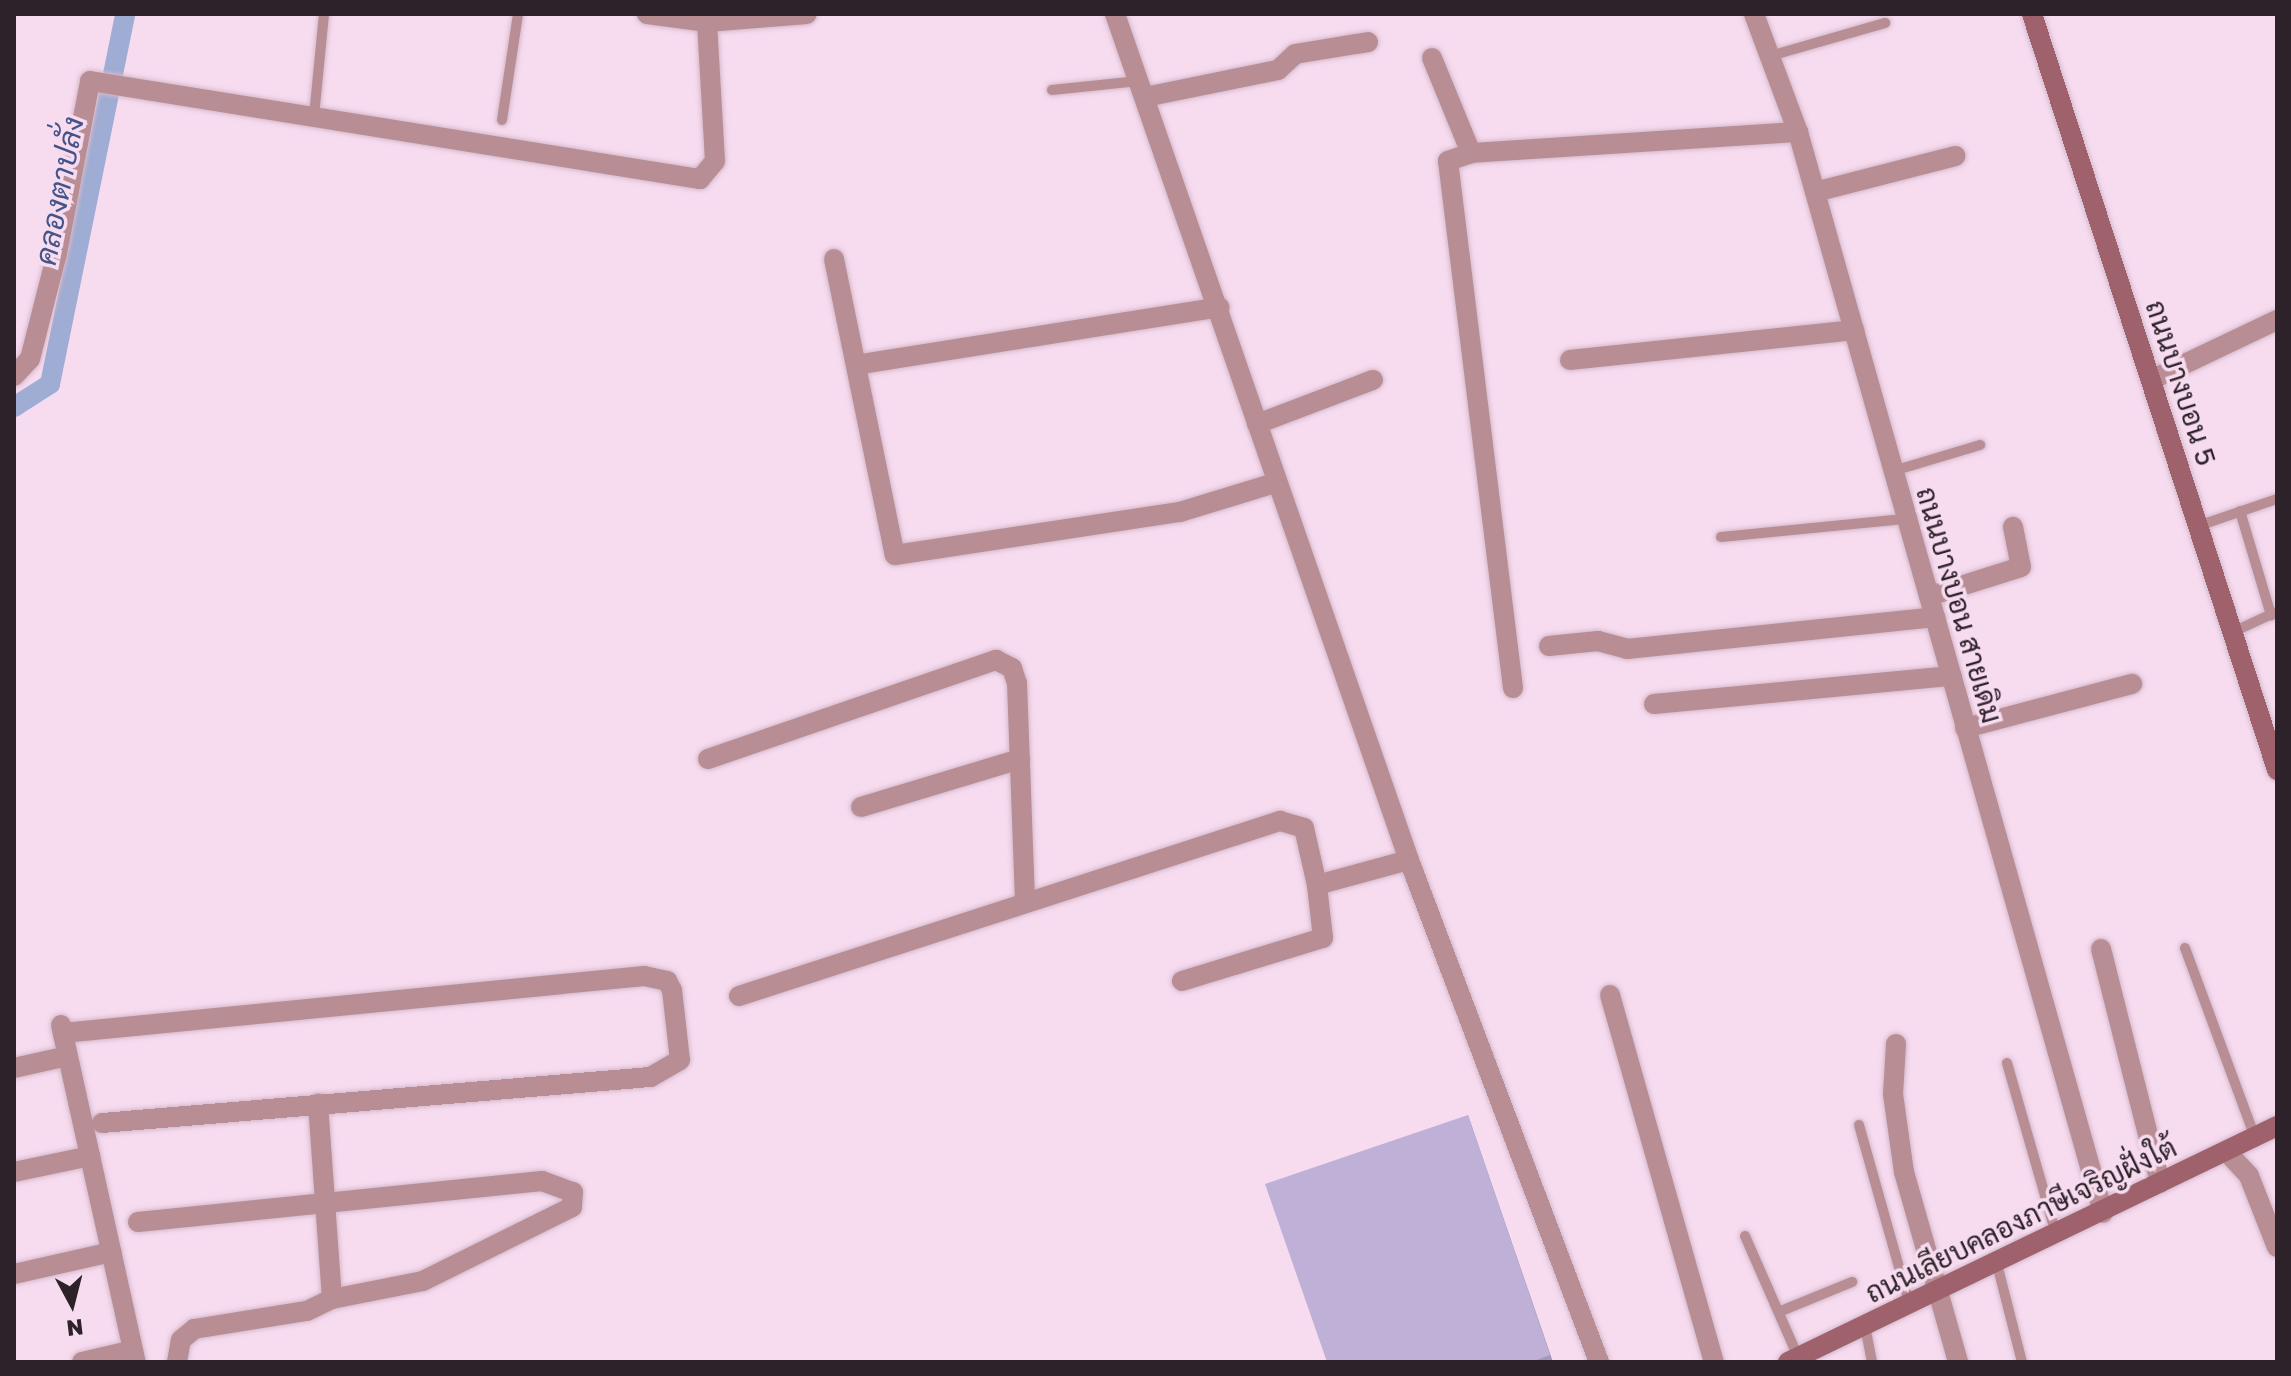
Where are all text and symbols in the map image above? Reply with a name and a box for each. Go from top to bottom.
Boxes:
water label: คลองตาปลั่ง [27,114,91,268]
street label: ถนนบางบอน 5 [2138,296,2224,470]
street label: ถนนบางบอน สายเดิม [1909,483,2009,727]
street label: ถนนเลียบคลองภาษีเจริญฝั่งใต้ [1860,1130,2182,1310]
north arrow [32,1264,112,1344]
text: N [65,1314,85,1343]

